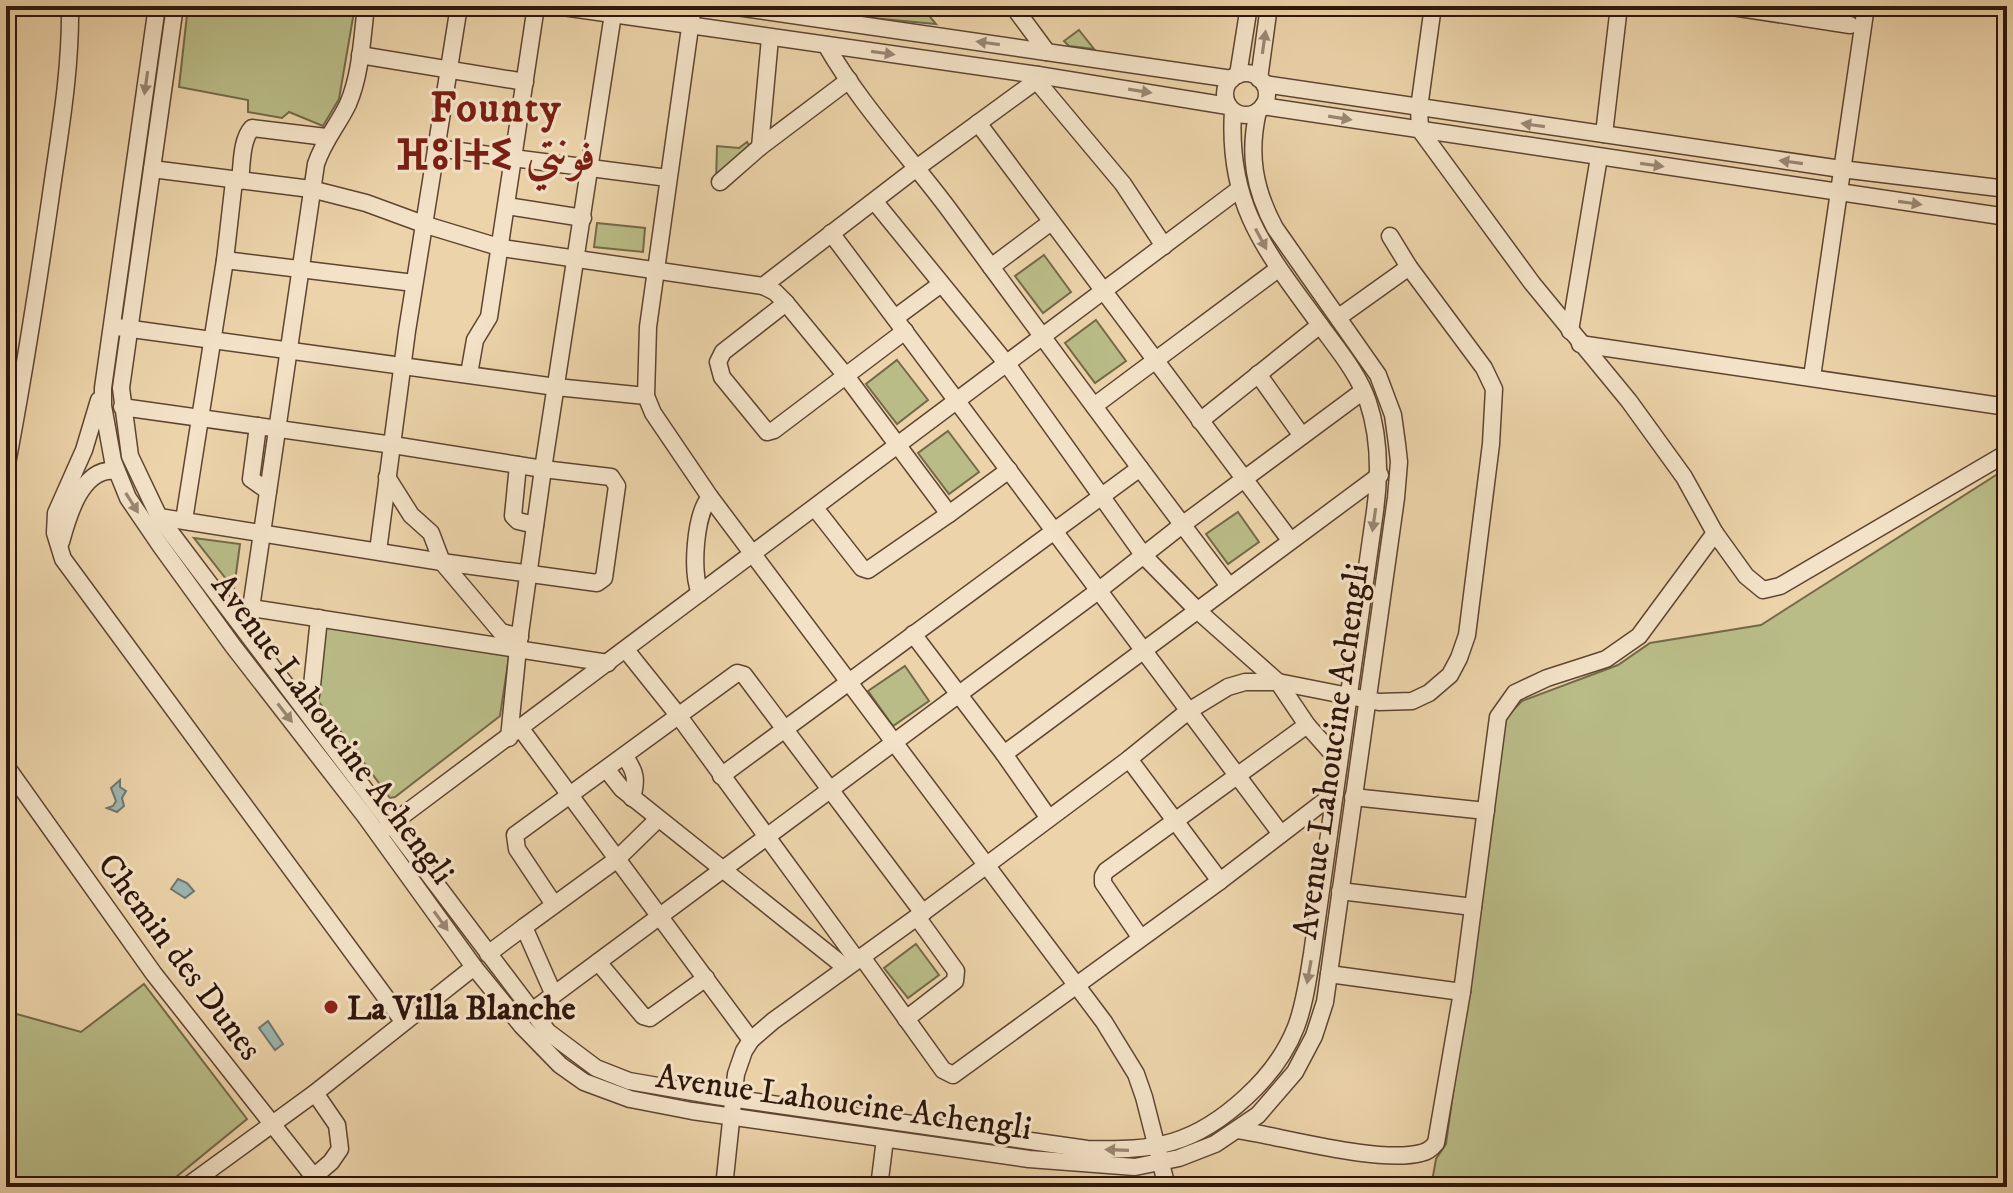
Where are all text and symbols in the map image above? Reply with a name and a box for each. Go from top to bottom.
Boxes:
one-way arrow [1258,29,1271,54]
one-way arrow [975,36,1000,49]
one-way arrow [871,47,896,60]
one-way arrow [139,71,152,96]
district label: Founty ⴼⵓⵏⵜⵉ فونتي [397,83,595,192]
one-way arrow [1128,86,1153,98]
one-way arrow [1328,112,1353,125]
one-way arrow [1521,118,1546,131]
one-way arrow [1778,155,1803,168]
one-way arrow [1640,159,1665,172]
one-way arrow [1897,197,1922,210]
one-way arrow [1254,227,1268,250]
one-way arrow [125,492,139,514]
one-way arrow [1367,508,1380,533]
street label: Avenue Lahoucine Achengli [1285,561,1379,942]
street label: Avenue Lahoucine Achengli [202,565,463,893]
one-way arrow [276,703,293,723]
street label: Chemin des Dunes [88,845,271,1069]
one-way arrow [433,910,449,932]
one-way arrow [1302,960,1314,985]
place label: La Villa Blanche [347,988,576,1030]
marker: La Villa Blanche [322,998,340,1016]
street label: Avenue Lahoucine Achengli [653,1056,1034,1150]
one-way arrow [1104,1143,1129,1156]

